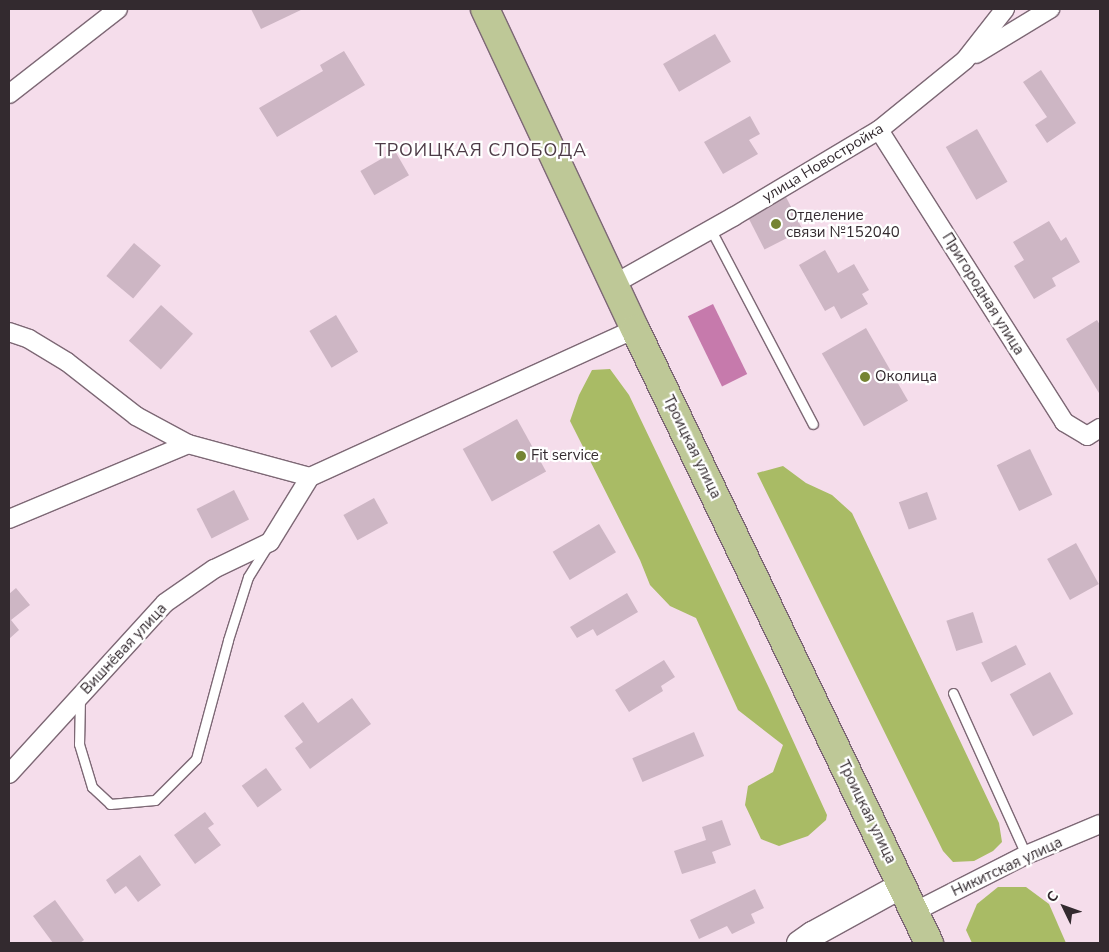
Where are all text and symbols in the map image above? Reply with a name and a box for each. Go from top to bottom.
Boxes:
street label: улица Новостройка [759,120,887,206]
district label: ТРОИЦКАЯ СЛОБОДА [373,139,589,161]
place label: Отделение связи №152040 [786,206,900,241]
marker: Отделение связи №152040 [770,218,782,230]
street label: Пригородная улица [938,229,1028,359]
place label: Околица [875,368,937,386]
marker: Околица [859,371,871,383]
street label: Троицкая улица [659,392,725,502]
place label: Fit service [531,447,599,465]
marker: Fit service [515,450,527,462]
street label: Вишнёвая улица [77,600,171,698]
street label: Троицкая улица [834,757,900,867]
street label: Никитская улица [949,833,1065,901]
north arrow [1039,882,1089,932]
text: С [1042,887,1063,907]

